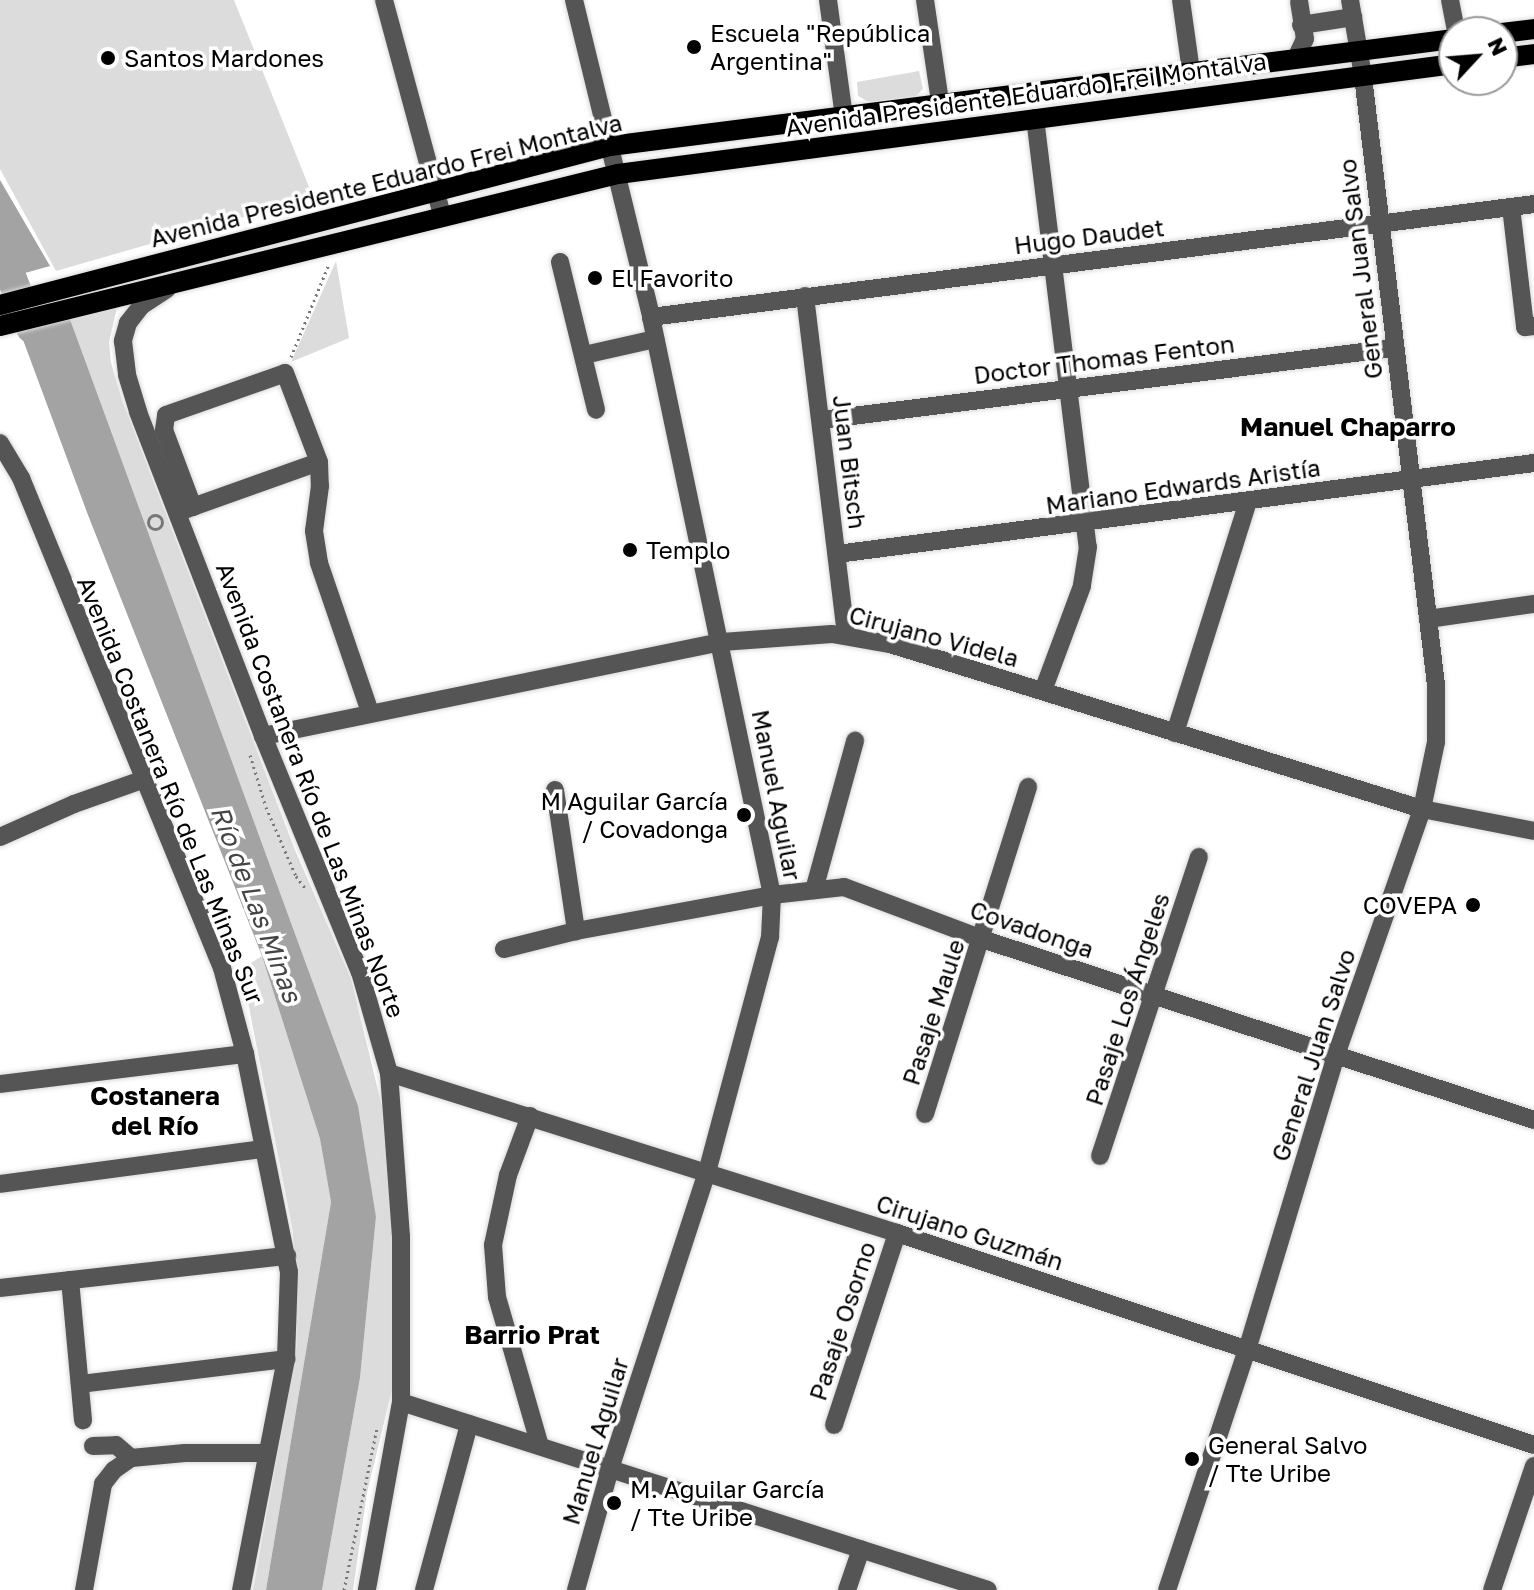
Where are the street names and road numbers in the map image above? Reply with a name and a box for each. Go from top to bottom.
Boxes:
street label: Avenida Presidente Eduardo Frei Montalva [784,46,1268,142]
street label: Avenida Presidente Eduardo Frei Montalva [147,107,625,253]
street label: General Juan Salvo [1332,157,1388,381]
street label: Hugo Daudet [1012,213,1166,259]
street label: Doctor Thomas Fenton [972,329,1236,389]
street label: Juan Bitsch [827,393,873,531]
street label: Mariano Edwards Aristía [1044,452,1322,520]
street label: Avenida Costanera Río de Las Minas Norte [211,558,411,1022]
street label: Avenida Costanera Río de Las Minas Sur [72,572,270,1008]
street label: Cirujano Videla [846,600,1022,672]
street label: Manuel Aguilar [746,707,808,883]
street label: Pasaje Los Ángeles [1079,889,1175,1109]
street label: Covadonga [966,894,1098,964]
street label: Pasaje Maule [896,935,970,1089]
street label: General Juan Salvo [1265,945,1361,1165]
street label: Cirujano Guzmán [873,1188,1067,1276]
street label: Pasaje Osorno [803,1238,881,1404]
street label: Manuel Aguilar [556,1354,634,1528]

